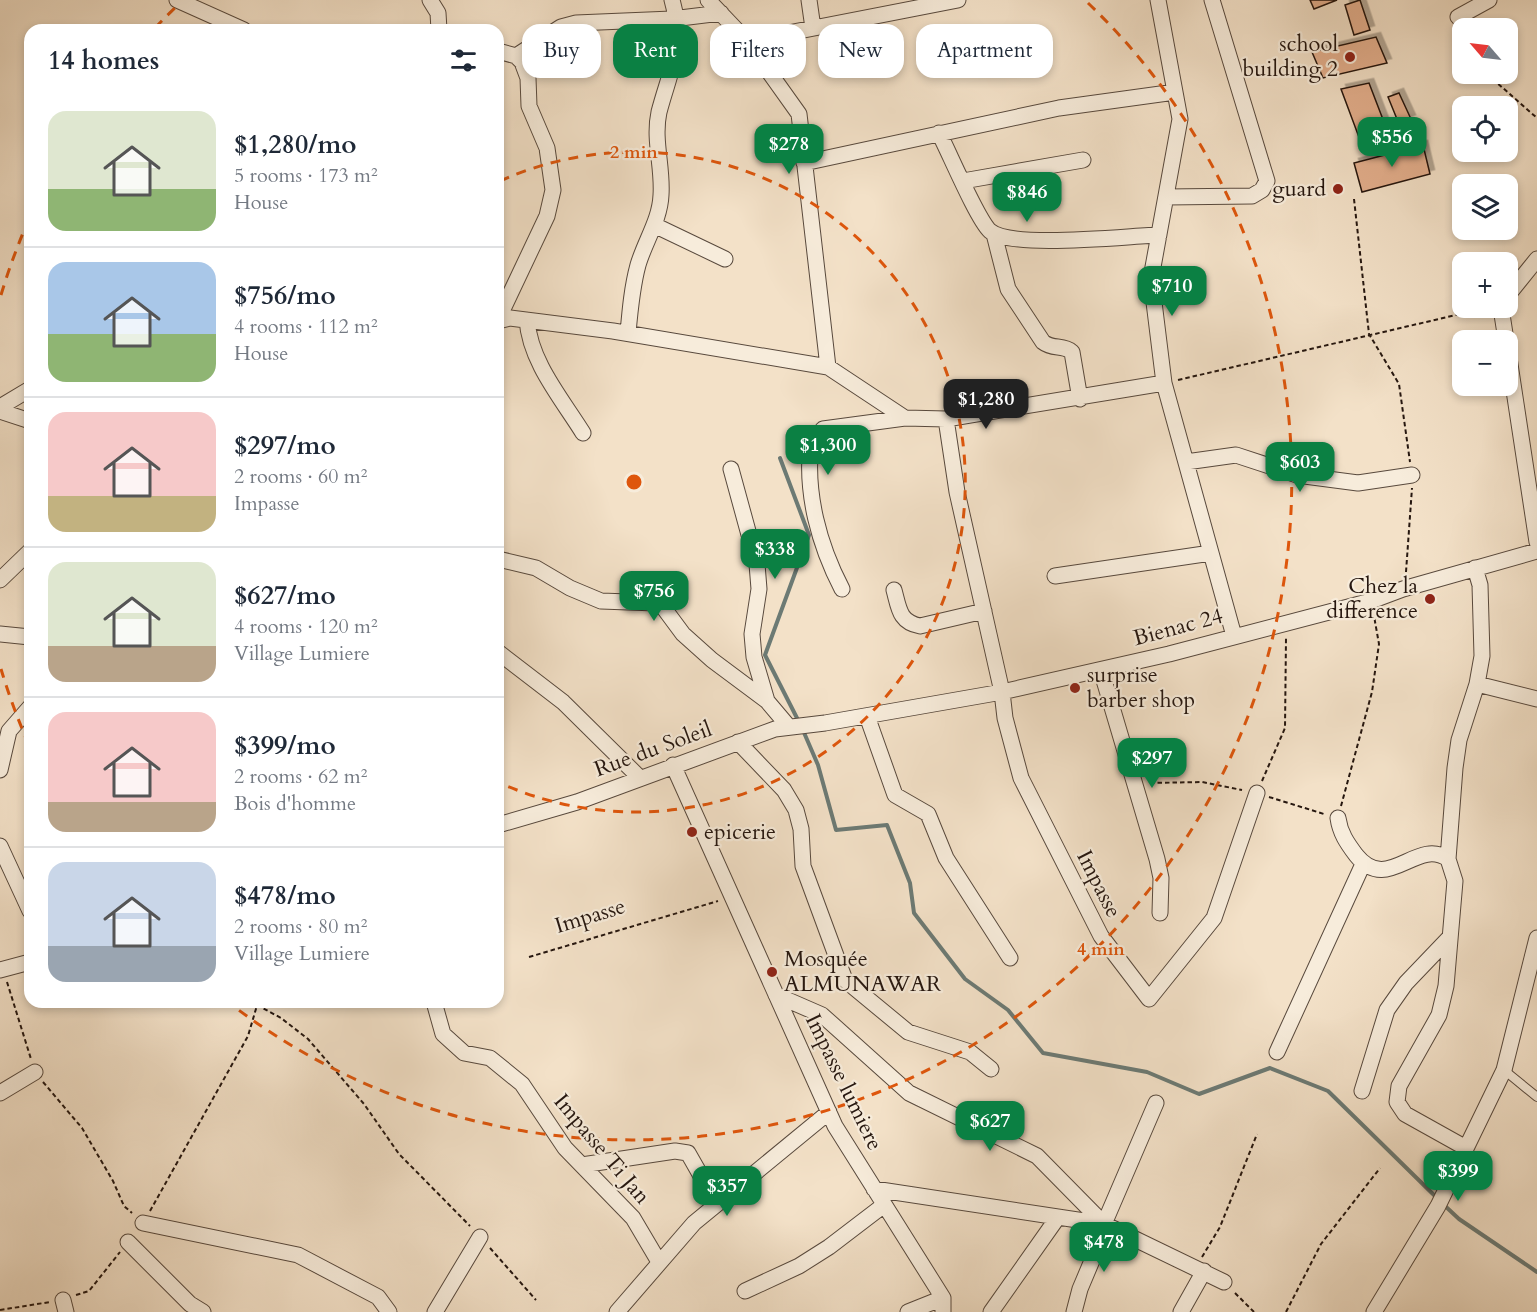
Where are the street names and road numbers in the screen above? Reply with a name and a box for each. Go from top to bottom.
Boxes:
street label: Bienac 24 [1130,601,1226,653]
street label: Rue du Soleil [590,714,716,784]
street label: Impasse [1069,845,1129,923]
street label: Impasse [551,891,629,941]
street label: Impasse lumiere [798,1009,890,1155]
street label: Impasse Ti Jan [547,1087,657,1211]

